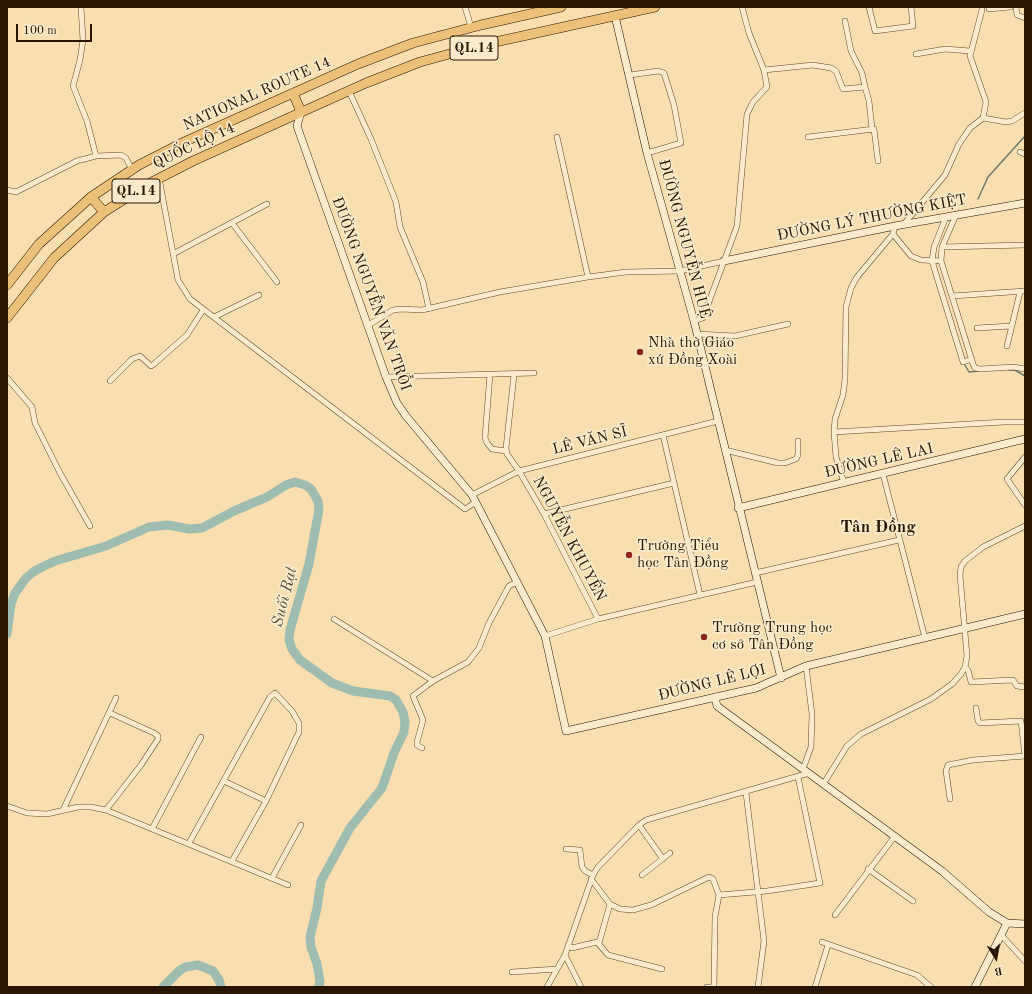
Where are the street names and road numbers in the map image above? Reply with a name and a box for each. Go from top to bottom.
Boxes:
road number: QL.14 [450,36,498,60]
street label: NATIONAL ROUTE 14 [180,53,334,135]
street label: QUỐC LỘ 14 [150,119,238,173]
street label: ĐƯỜNG NGUYỄN HUỆ [654,157,714,321]
road number: QL.14 [112,179,160,203]
street label: ĐƯỜNG LÝ THƯỜNG KIỆT [776,191,968,245]
street label: ĐƯỜNG NGUYỄN VĂN TRỖI [328,195,414,393]
street label: LÊ VĂN SĨ [551,423,629,459]
street label: ĐƯỜNG LÊ LAI [823,440,935,482]
street label: NGUYỄN KHUYẾN [528,474,610,604]
street label: ĐƯỜNG LÊ LỢI [656,661,768,705]

